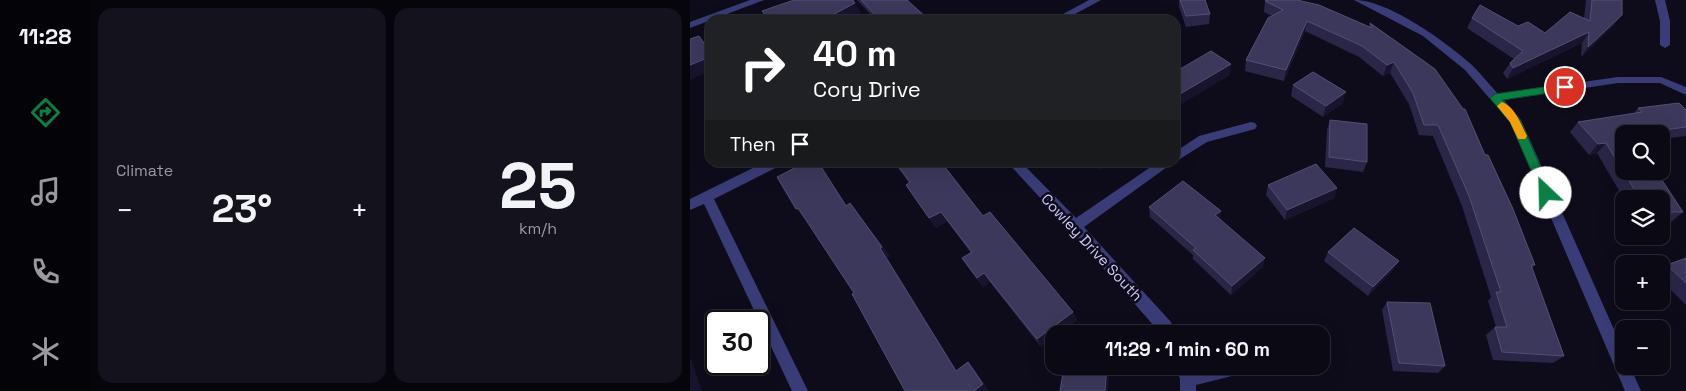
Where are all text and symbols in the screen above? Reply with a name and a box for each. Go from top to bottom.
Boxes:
text: 11:28 [19,22,71,50]
text: 40 m [813,32,897,76]
icon: right [730,35,795,100]
pin [1544,66,1586,108]
icon: arrive [1551,73,1579,101]
text: Cory Drive [813,75,921,103]
icon: directions [28,95,63,130]
map controls [1615,125,1670,375]
button: search [1615,125,1670,180]
icon: arrive [786,130,814,158]
text: Then [730,132,776,157]
text: 25 [499,144,577,227]
text: Climate [116,160,173,181]
position arrow [1519,166,1571,218]
icon: music [28,174,63,209]
text: 23° [212,185,272,233]
street label: Cowley Drive South [1037,189,1147,305]
button: layers [1615,190,1670,245]
text: − [116,192,133,228]
text: + [351,192,368,228]
text: km/h [519,218,557,239]
icon: phone [28,254,63,289]
button: + [1615,255,1670,310]
speed limit sign: 30 [705,310,770,375]
button: − [1615,320,1670,375]
icon: climate [28,334,63,369]
text: 11:29 · 1 min · 60 m [1105,337,1270,362]

